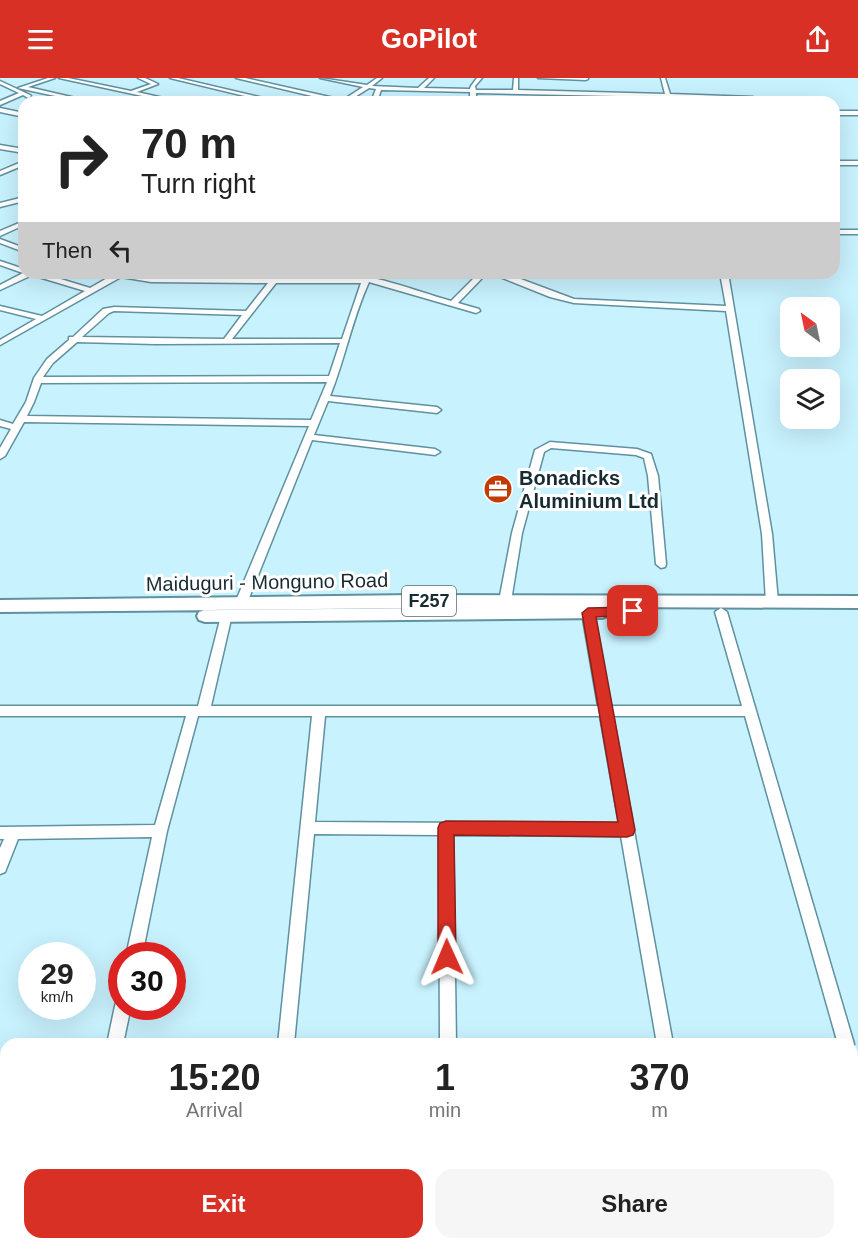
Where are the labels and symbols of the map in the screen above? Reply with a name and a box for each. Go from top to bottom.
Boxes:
north arrow [780,297,840,357]
place label: Bonadicks Aluminium Ltd [519,467,659,512]
office icon: Bonadicks Aluminium Ltd [482,473,514,505]
street label: Maiduguri - Monguno Road [146,569,388,595]
pin [607,585,658,636]
road number: F257 [402,586,456,616]
position arrow [415,925,479,989]
speed limit sign: 30 [108,942,186,1020]

